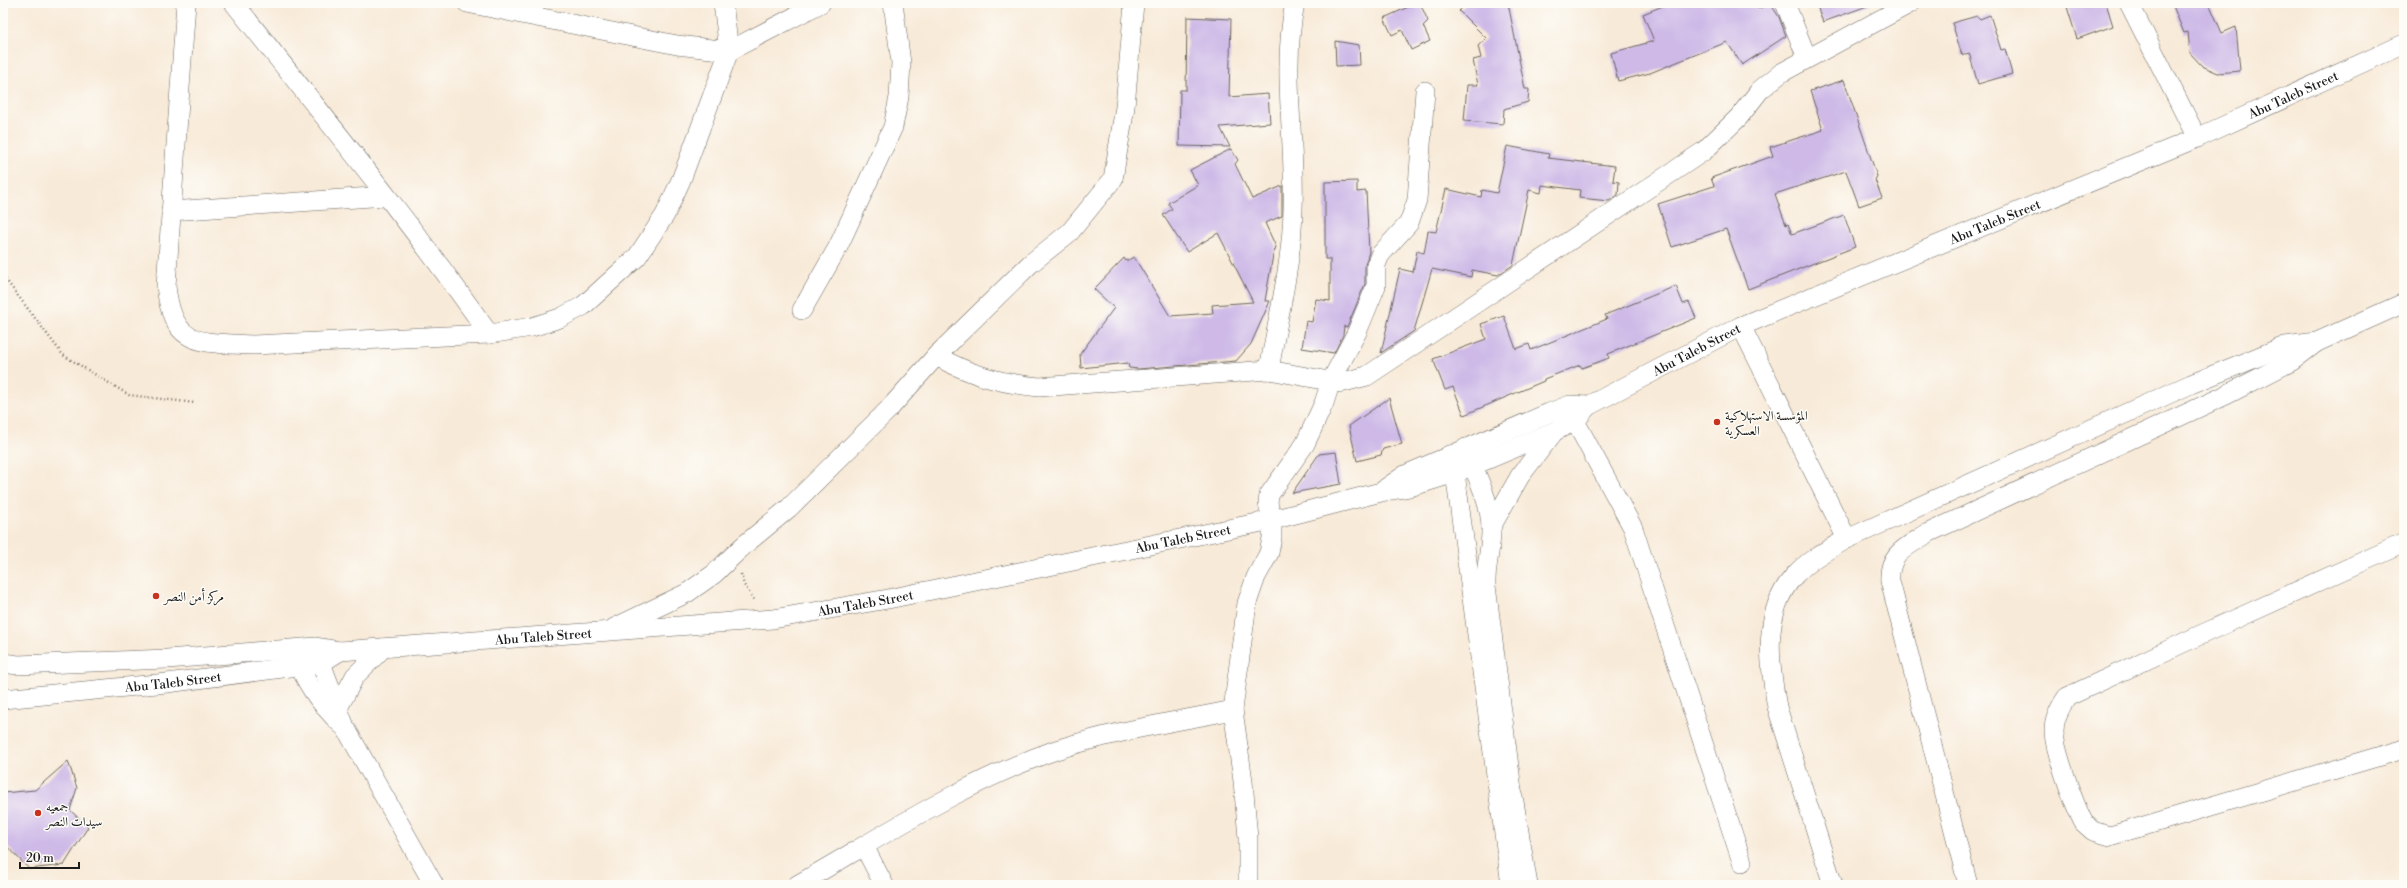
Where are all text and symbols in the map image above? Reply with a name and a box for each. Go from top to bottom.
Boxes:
street label: Abu Taleb Street [2245,68,2341,123]
street label: Abu Taleb Street [1946,196,2044,249]
street label: Abu Taleb Street [1649,320,1744,380]
place label: المؤسسة الاستهلاكية العسكرية [1725,408,1808,439]
marker: المؤسسة الاستهلاكية العسكرية [1712,417,1722,427]
street label: Abu Taleb Street [1133,522,1233,557]
street label: Abu Taleb Street [815,587,915,620]
place label: مركز أمن النصر [162,588,224,606]
marker: مركز أمن النصر [151,591,161,601]
street label: Abu Taleb Street [493,625,593,649]
street label: Abu Taleb Street [123,669,223,696]
place label: جمعيه سيدات النصر [44,799,102,830]
marker: جمعيه سيدات النصر [33,808,43,818]
scale bar [20,844,79,870]
text: 20 m [26,851,54,866]

